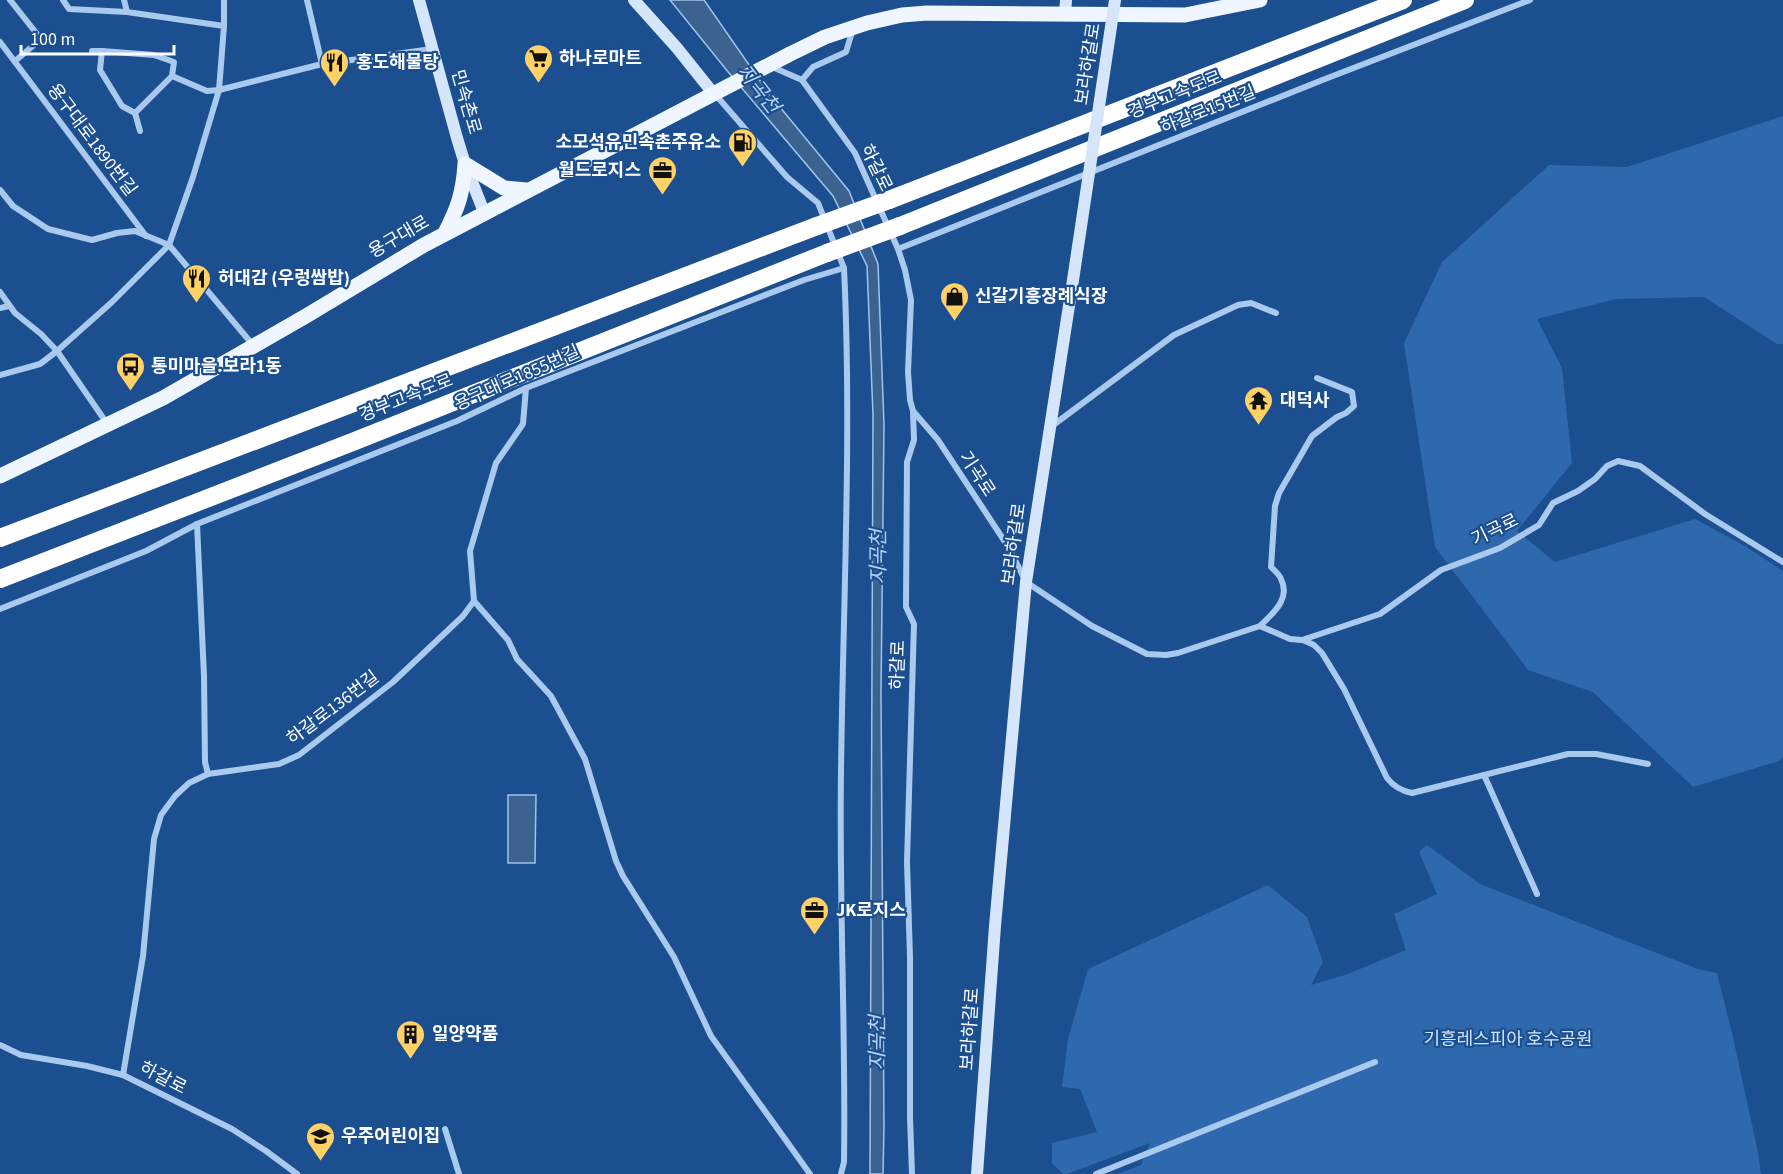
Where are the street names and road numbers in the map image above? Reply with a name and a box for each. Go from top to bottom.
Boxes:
street label: 보라하갈로 [1069,21,1107,107]
street label: 경부고속도로 [1124,65,1226,125]
street label: 민속촌로 [445,67,487,137]
street label: 용구대로1890번길 [41,79,143,201]
street label: 하갈로15번길 [1157,80,1259,140]
street label: 하갈로 [854,140,898,196]
street label: 용구대로 [364,210,434,264]
street label: 용구대로1855번길 [450,339,584,417]
street label: 경부고속도로 [355,368,457,428]
street label: 기곡로 [953,446,1001,502]
street label: 보라하갈로 [996,501,1032,587]
street label: 기곡로 [1467,508,1523,552]
street label: 하갈로 [885,640,911,690]
street label: 하갈로136번길 [282,665,384,751]
street label: 보라하갈로 [955,987,985,1071]
street label: 하갈로 [135,1056,191,1100]

